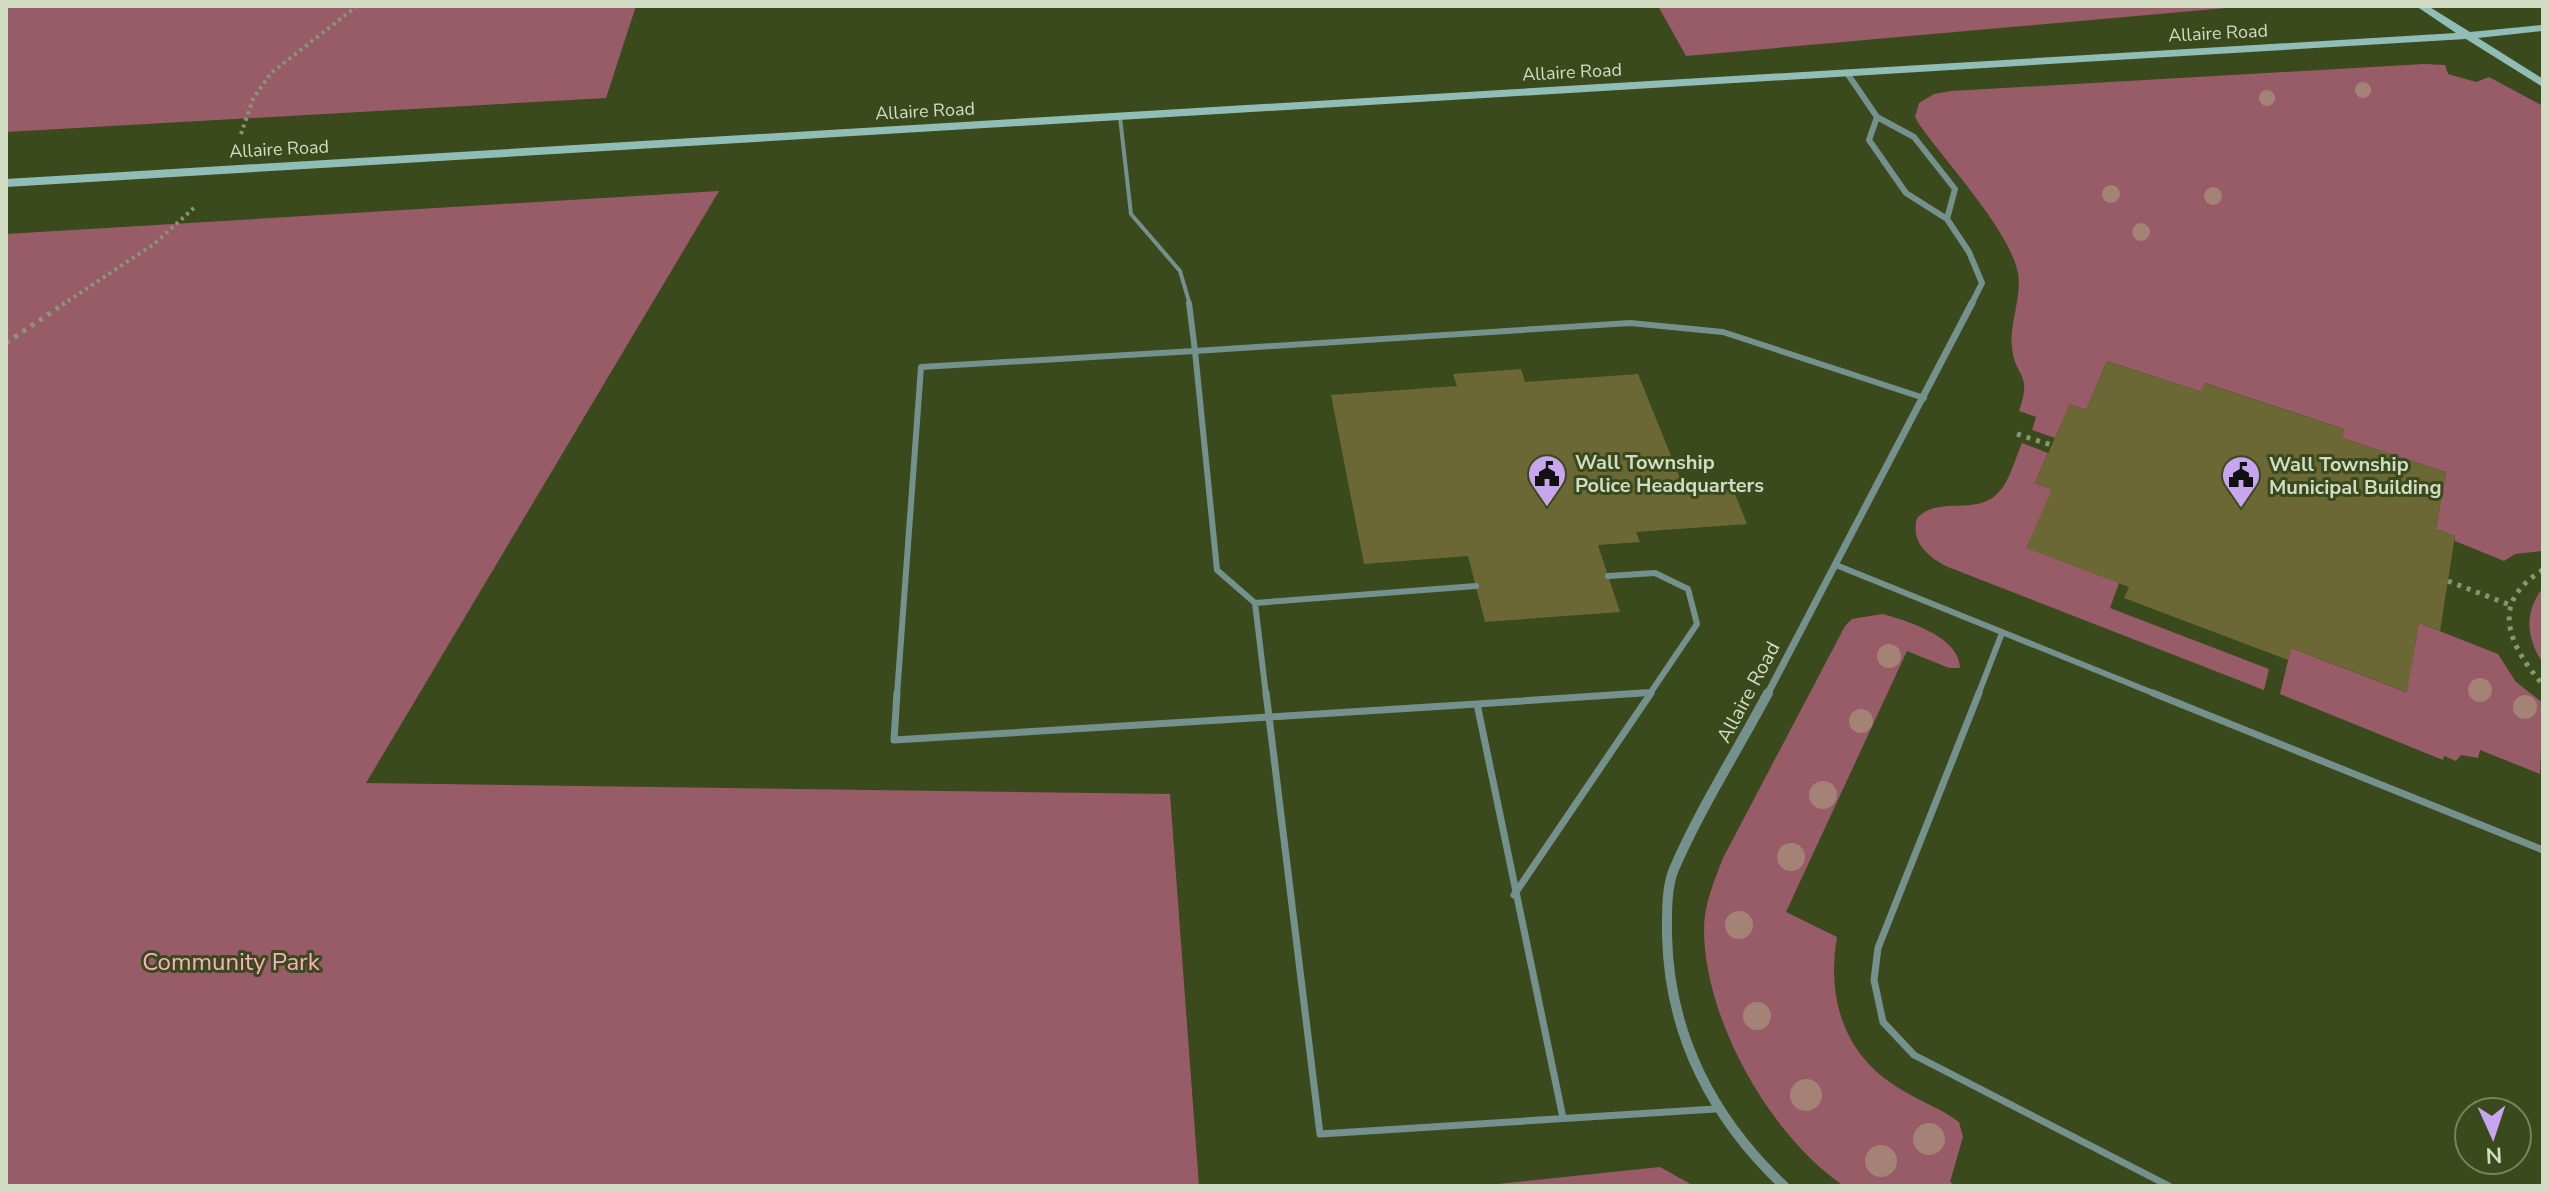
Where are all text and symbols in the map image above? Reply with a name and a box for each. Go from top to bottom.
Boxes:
street label: Allaire Road [2167,18,2269,48]
street label: Allaire Road [1521,57,1623,87]
street label: Allaire Road [874,96,976,126]
street label: Allaire Road [228,134,330,164]
place label: Wall Township Police Headquarters [1575,449,1764,499]
place label: Wall Township Municipal Building [2269,451,2442,501]
public building icon: Wall Township Police Headquarters [1526,453,1568,508]
public building icon: Wall Township Municipal Building [2220,454,2262,509]
street label: Allaire Road [1710,637,1786,748]
park label: Community Park [142,946,321,978]
north arrow [2453,1096,2533,1176]
text: N [2485,1140,2503,1170]

